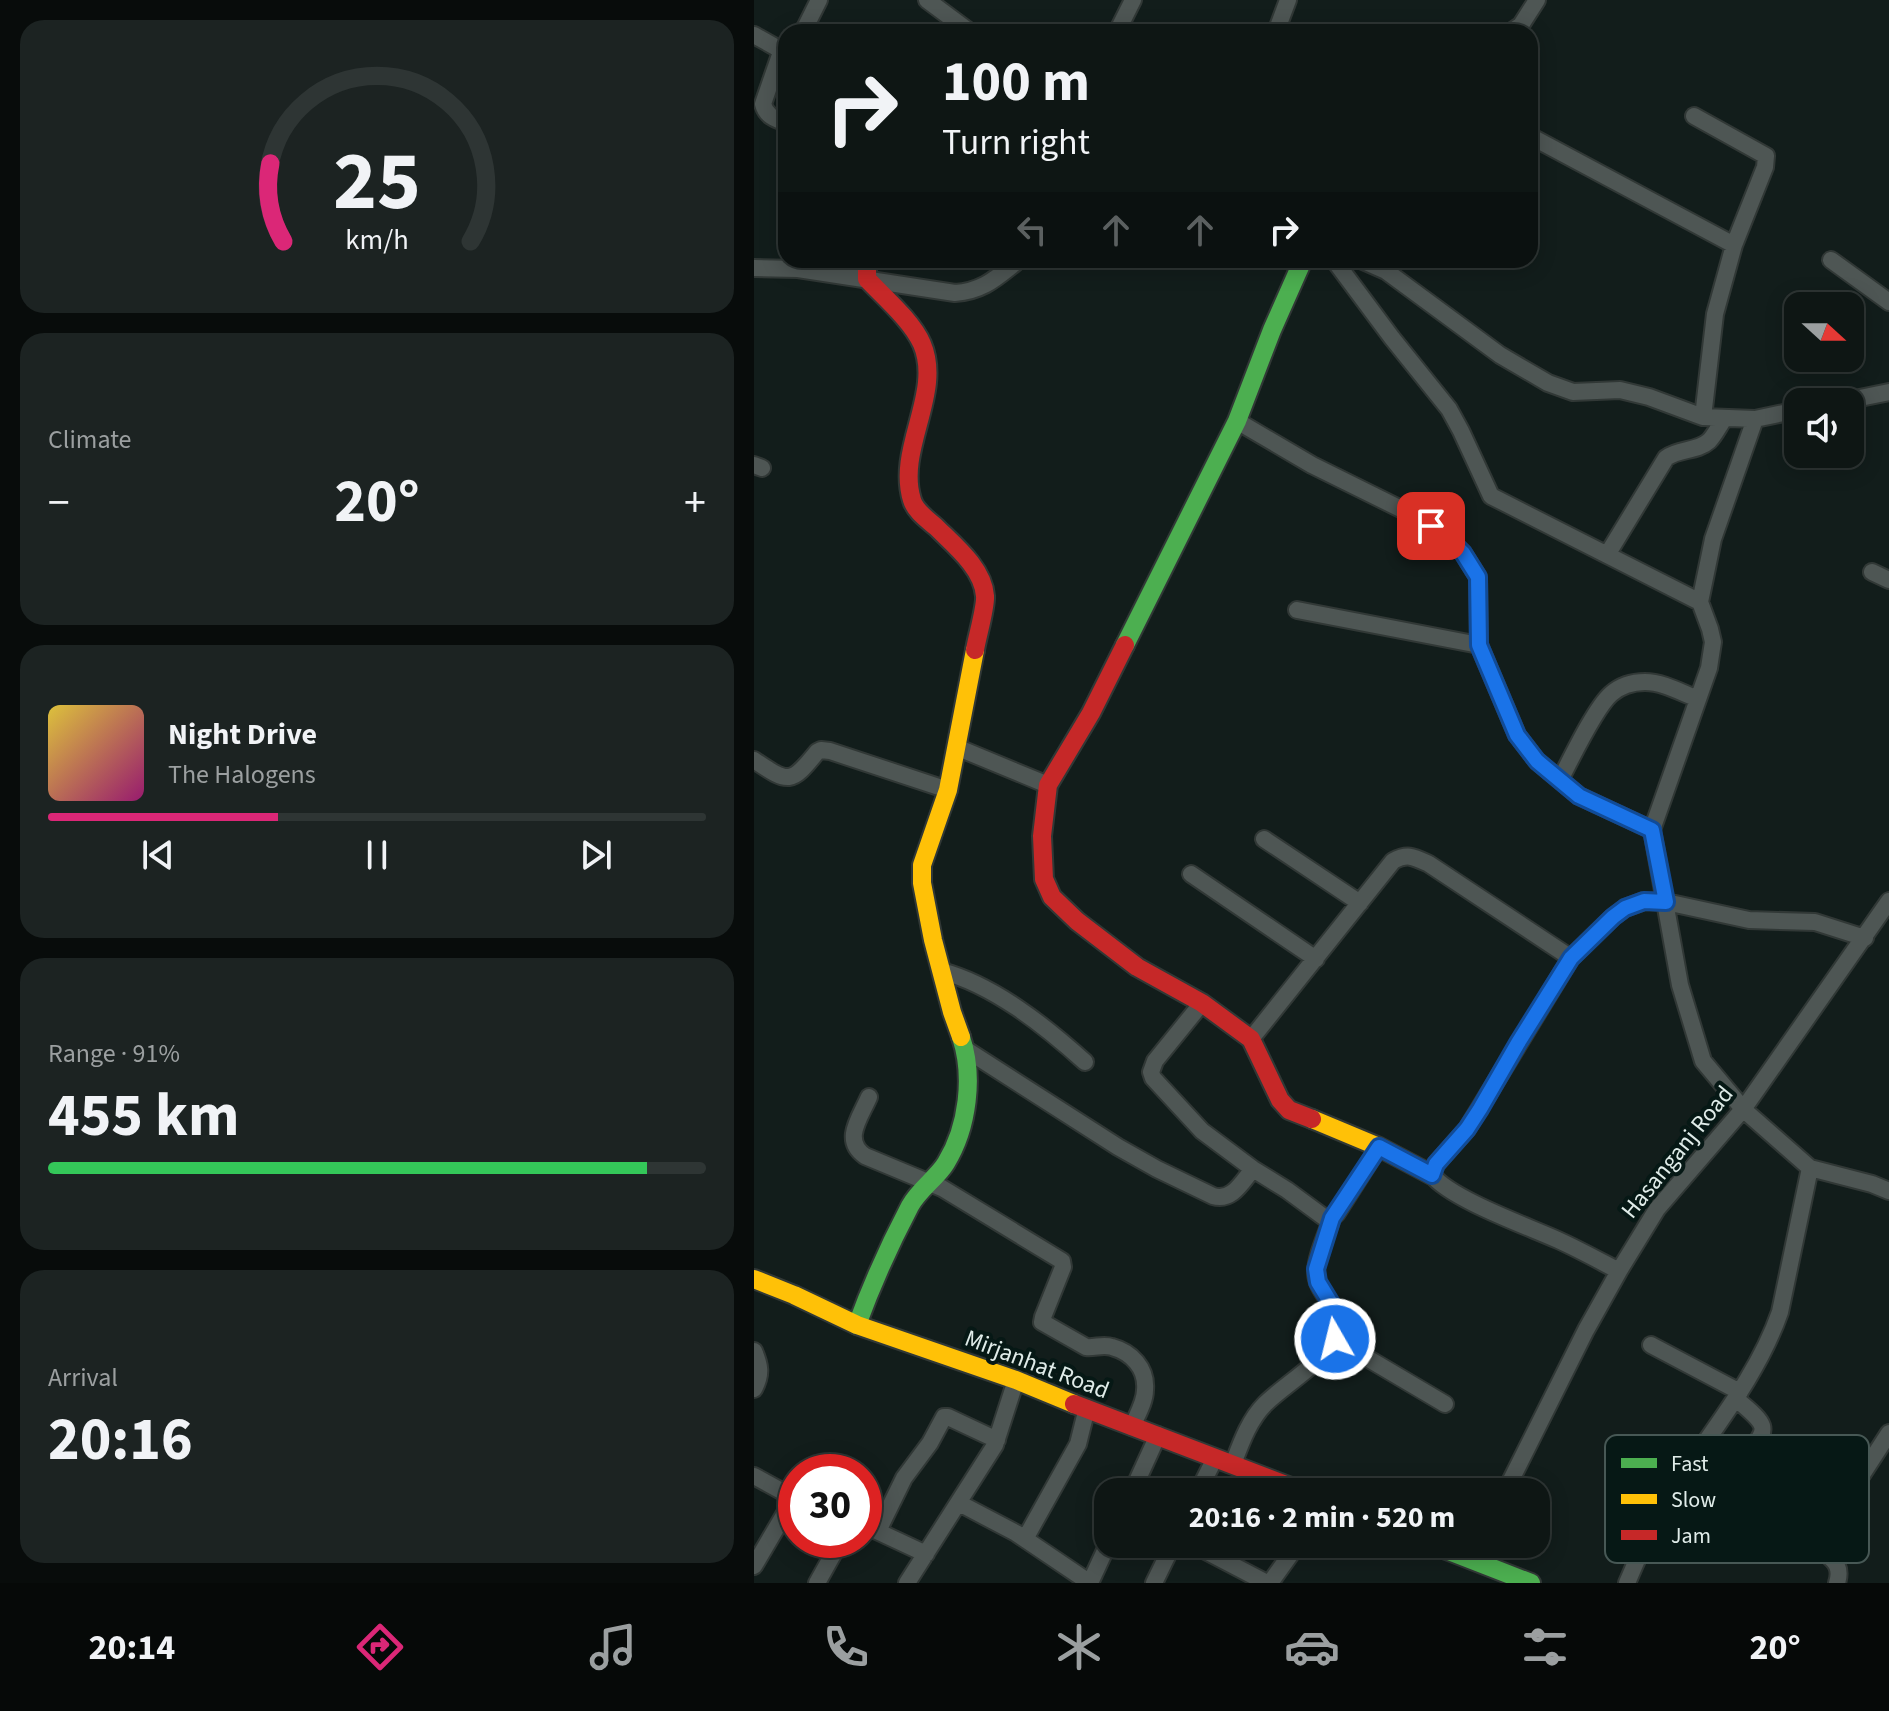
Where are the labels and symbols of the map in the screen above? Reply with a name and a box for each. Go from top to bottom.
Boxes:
north arrow [1784,292,1864,372]
pin [1397,492,1465,560]
street label: Hasanganj Road [1613,1078,1742,1226]
position arrow [1293,1297,1377,1381]
street label: Mirjanhat Road [960,1321,1114,1408]
legend [1605,1435,1869,1563]
text: Fast [1671,1448,1709,1480]
speed limit sign: 30 [778,1454,882,1558]
text: Slow [1671,1484,1716,1516]
text: Jam [1671,1520,1711,1552]

